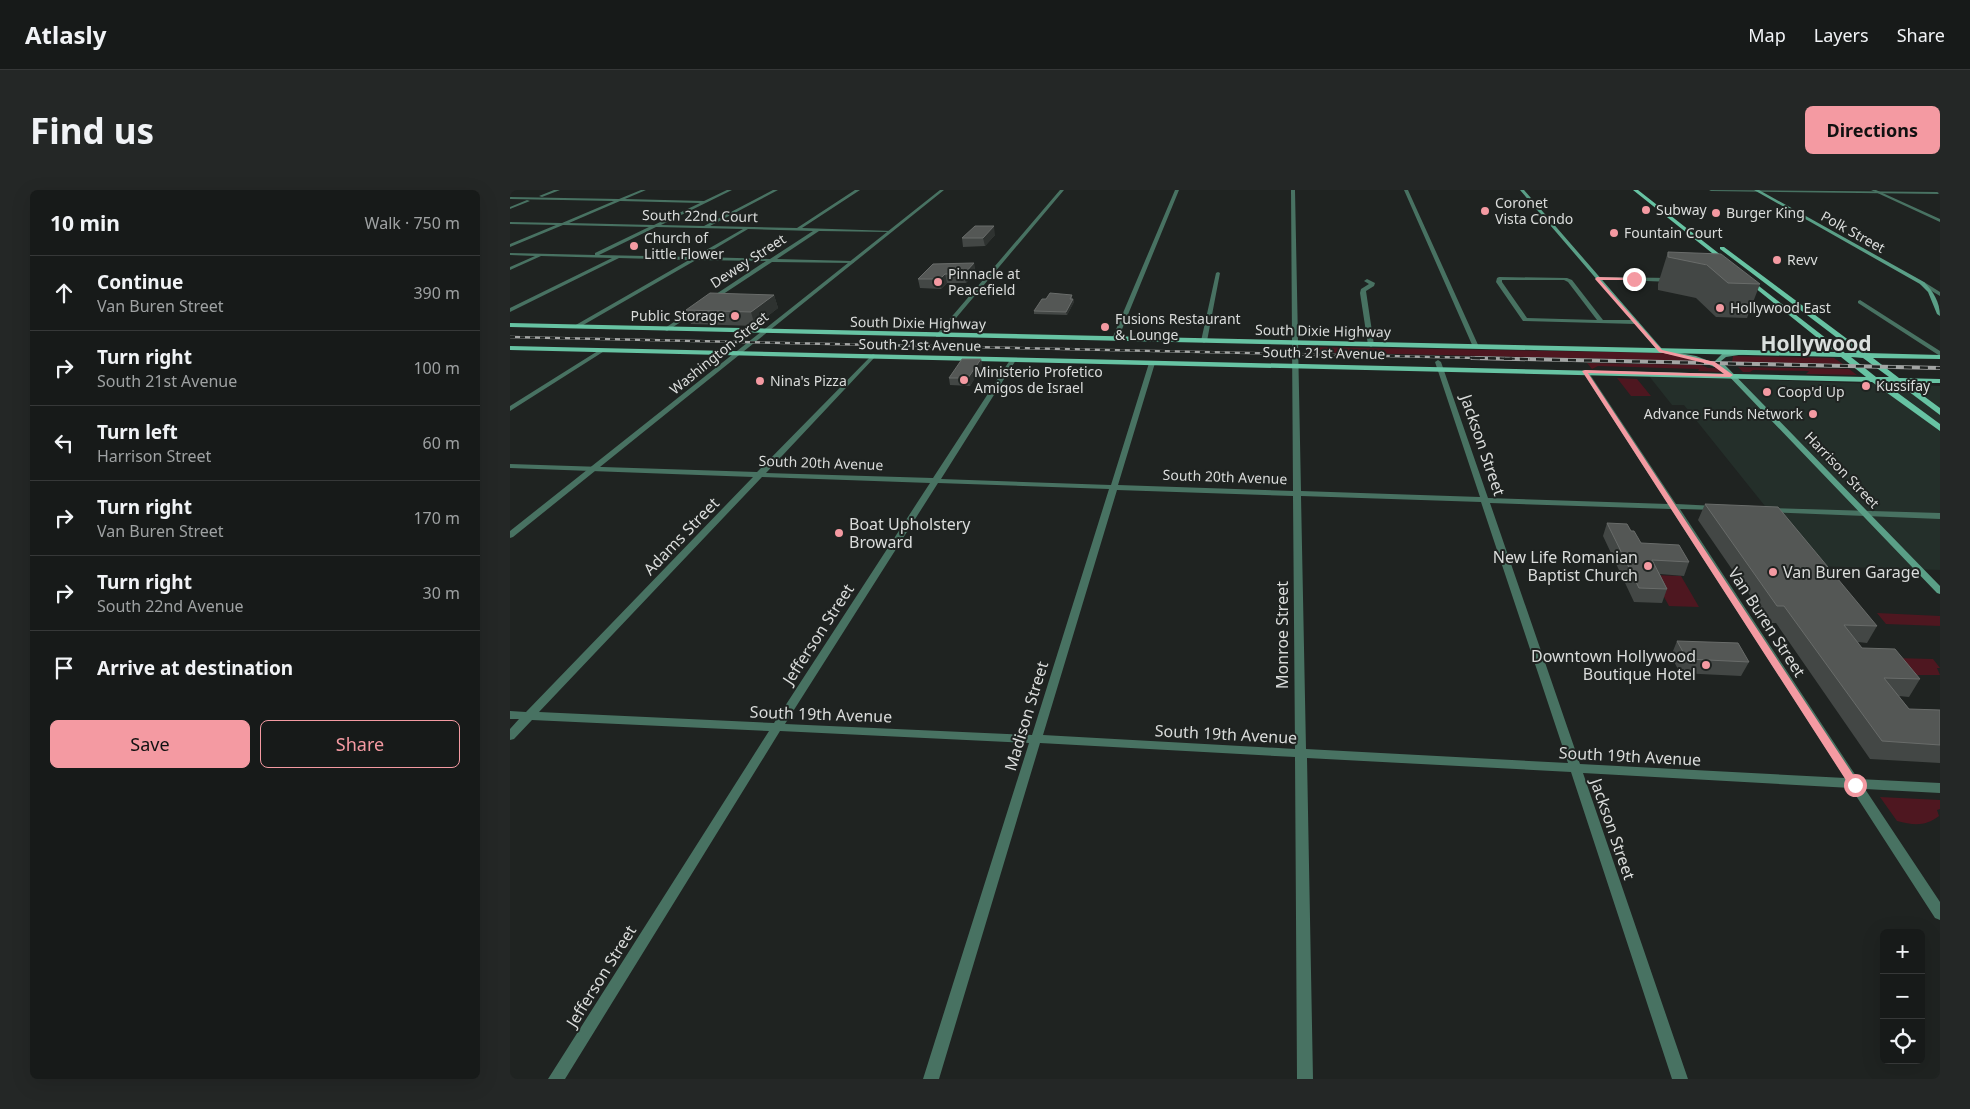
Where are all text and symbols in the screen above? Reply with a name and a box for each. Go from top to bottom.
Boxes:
text: Atlasly [25,18,106,51]
text: Map [1748,23,1786,47]
text: Layers [1814,23,1869,47]
text: Share [1897,23,1945,47]
button: Directions [1805,106,1940,154]
text: Find us [30,107,154,154]
place label: Coronet Vista Condo [1495,193,1573,228]
place label: Subway [1656,200,1708,219]
place label: Burger King [1726,203,1805,222]
marker: Subway [1640,204,1652,216]
street label: South 22nd Court [642,205,758,226]
marker: Coronet Vista Condo [1479,205,1491,217]
street label: Polk Street [1818,206,1889,257]
marker: Burger King [1710,207,1722,219]
text: 10 min [50,209,120,237]
text: Walk · 750 m [365,212,460,234]
place label: Fountain Court [1624,223,1723,242]
marker: Fountain Court [1608,227,1620,239]
place label: Church of Little Flower [644,228,724,263]
street label: Dewey Street [706,229,789,292]
marker: Church of Little Flower [628,240,640,252]
place label: Revv [1787,250,1818,269]
marker: Revv [1771,254,1783,266]
place label: Pinnacle at Peacefield [948,264,1020,299]
route end [1623,268,1646,291]
text: Continue [97,269,183,295]
marker: Pinnacle at Peacefield [932,276,944,288]
icon: ahead [50,279,78,307]
text: 390 m [413,282,460,304]
text: Van Buren Street [97,295,224,317]
place label: Hollywood East [1730,298,1831,317]
marker: Hollywood East [1714,302,1726,314]
place label: Public Storage [631,306,725,325]
street label: Washington Street [665,307,772,398]
place label: Fusions Restaurant & Lounge [1115,309,1241,344]
marker: Public Storage [729,310,741,322]
street label: South Dixie Highway [850,312,987,333]
street label: South Dixie Highway [1255,320,1392,341]
marker: Fusions Restaurant & Lounge [1099,321,1111,333]
district label: Hollywood [1760,329,1872,357]
street label: South 21st Avenue [858,334,982,355]
street label: South 21st Avenue [1262,342,1386,363]
text: Turn right [97,344,192,370]
icon: right [50,354,78,382]
text: 100 m [413,357,460,379]
place label: Ministerio Profetico Amigos de Israel [974,362,1103,397]
text: South 21st Avenue [97,370,237,392]
place label: Nina's Pizza [770,371,847,390]
marker: Ministerio Profetico Amigos de Israel [958,374,970,386]
marker: Nina's Pizza [754,375,766,387]
place label: Kussifay [1876,376,1931,395]
marker: Kussifay [1860,380,1872,392]
place label: Coop'd Up [1777,382,1845,401]
marker: Coop'd Up [1761,386,1773,398]
street label: Jackson Street [1455,390,1511,499]
place label: Advance Funds Network [1644,404,1804,423]
marker: Advance Funds Network [1807,408,1819,420]
text: Turn left [97,419,178,445]
street label: Harrison Street [1801,427,1884,512]
icon: left [50,429,78,457]
text: 60 m [423,432,460,454]
text: Harrison Street [97,445,211,467]
street label: South 20th Avenue [758,451,884,474]
street label: South 20th Avenue [1162,465,1288,488]
street label: Adams Street [638,492,724,580]
text: Turn right [97,494,192,520]
icon: right [50,504,78,532]
text: 170 m [413,507,460,529]
place label: Boat Upholstery Broward [849,513,971,553]
text: Van Buren Street [97,520,224,542]
marker: Boat Upholstery Broward [833,527,845,539]
place label: New Life Romanian Baptist Church [1493,546,1638,586]
marker: New Life Romanian Baptist Church [1642,560,1654,572]
place label: Van Buren Garage [1783,561,1920,583]
street label: Van Buren Street [1723,563,1811,681]
marker: Van Buren Garage [1767,566,1779,578]
text: Turn right [97,569,192,595]
icon: right [50,579,78,607]
street label: Jefferson Street [776,579,859,690]
street label: Monroe Street [1271,581,1293,689]
text: 30 m [423,582,460,604]
text: South 22nd Avenue [97,595,244,617]
place label: Downtown Hollywood Boutique Hotel [1531,645,1696,685]
icon: arrive [50,654,78,682]
text: Arrive at destination [97,655,293,681]
street label: Madison Street [999,658,1053,774]
marker: Downtown Hollywood Boutique Hotel [1700,659,1712,671]
street label: South 19th Avenue [749,701,893,727]
street label: South 19th Avenue [1154,719,1298,749]
button: Save [50,720,250,768]
button: Share [260,720,460,768]
street label: South 19th Avenue [1558,741,1702,771]
street label: Jackson Street [1585,774,1641,883]
route start [1844,774,1867,797]
street label: Jefferson Street [560,921,641,1033]
map controls [1880,929,1925,1064]
button: + [1880,929,1925,974]
button: − [1880,974,1925,1019]
button: locate [1880,1019,1925,1064]

